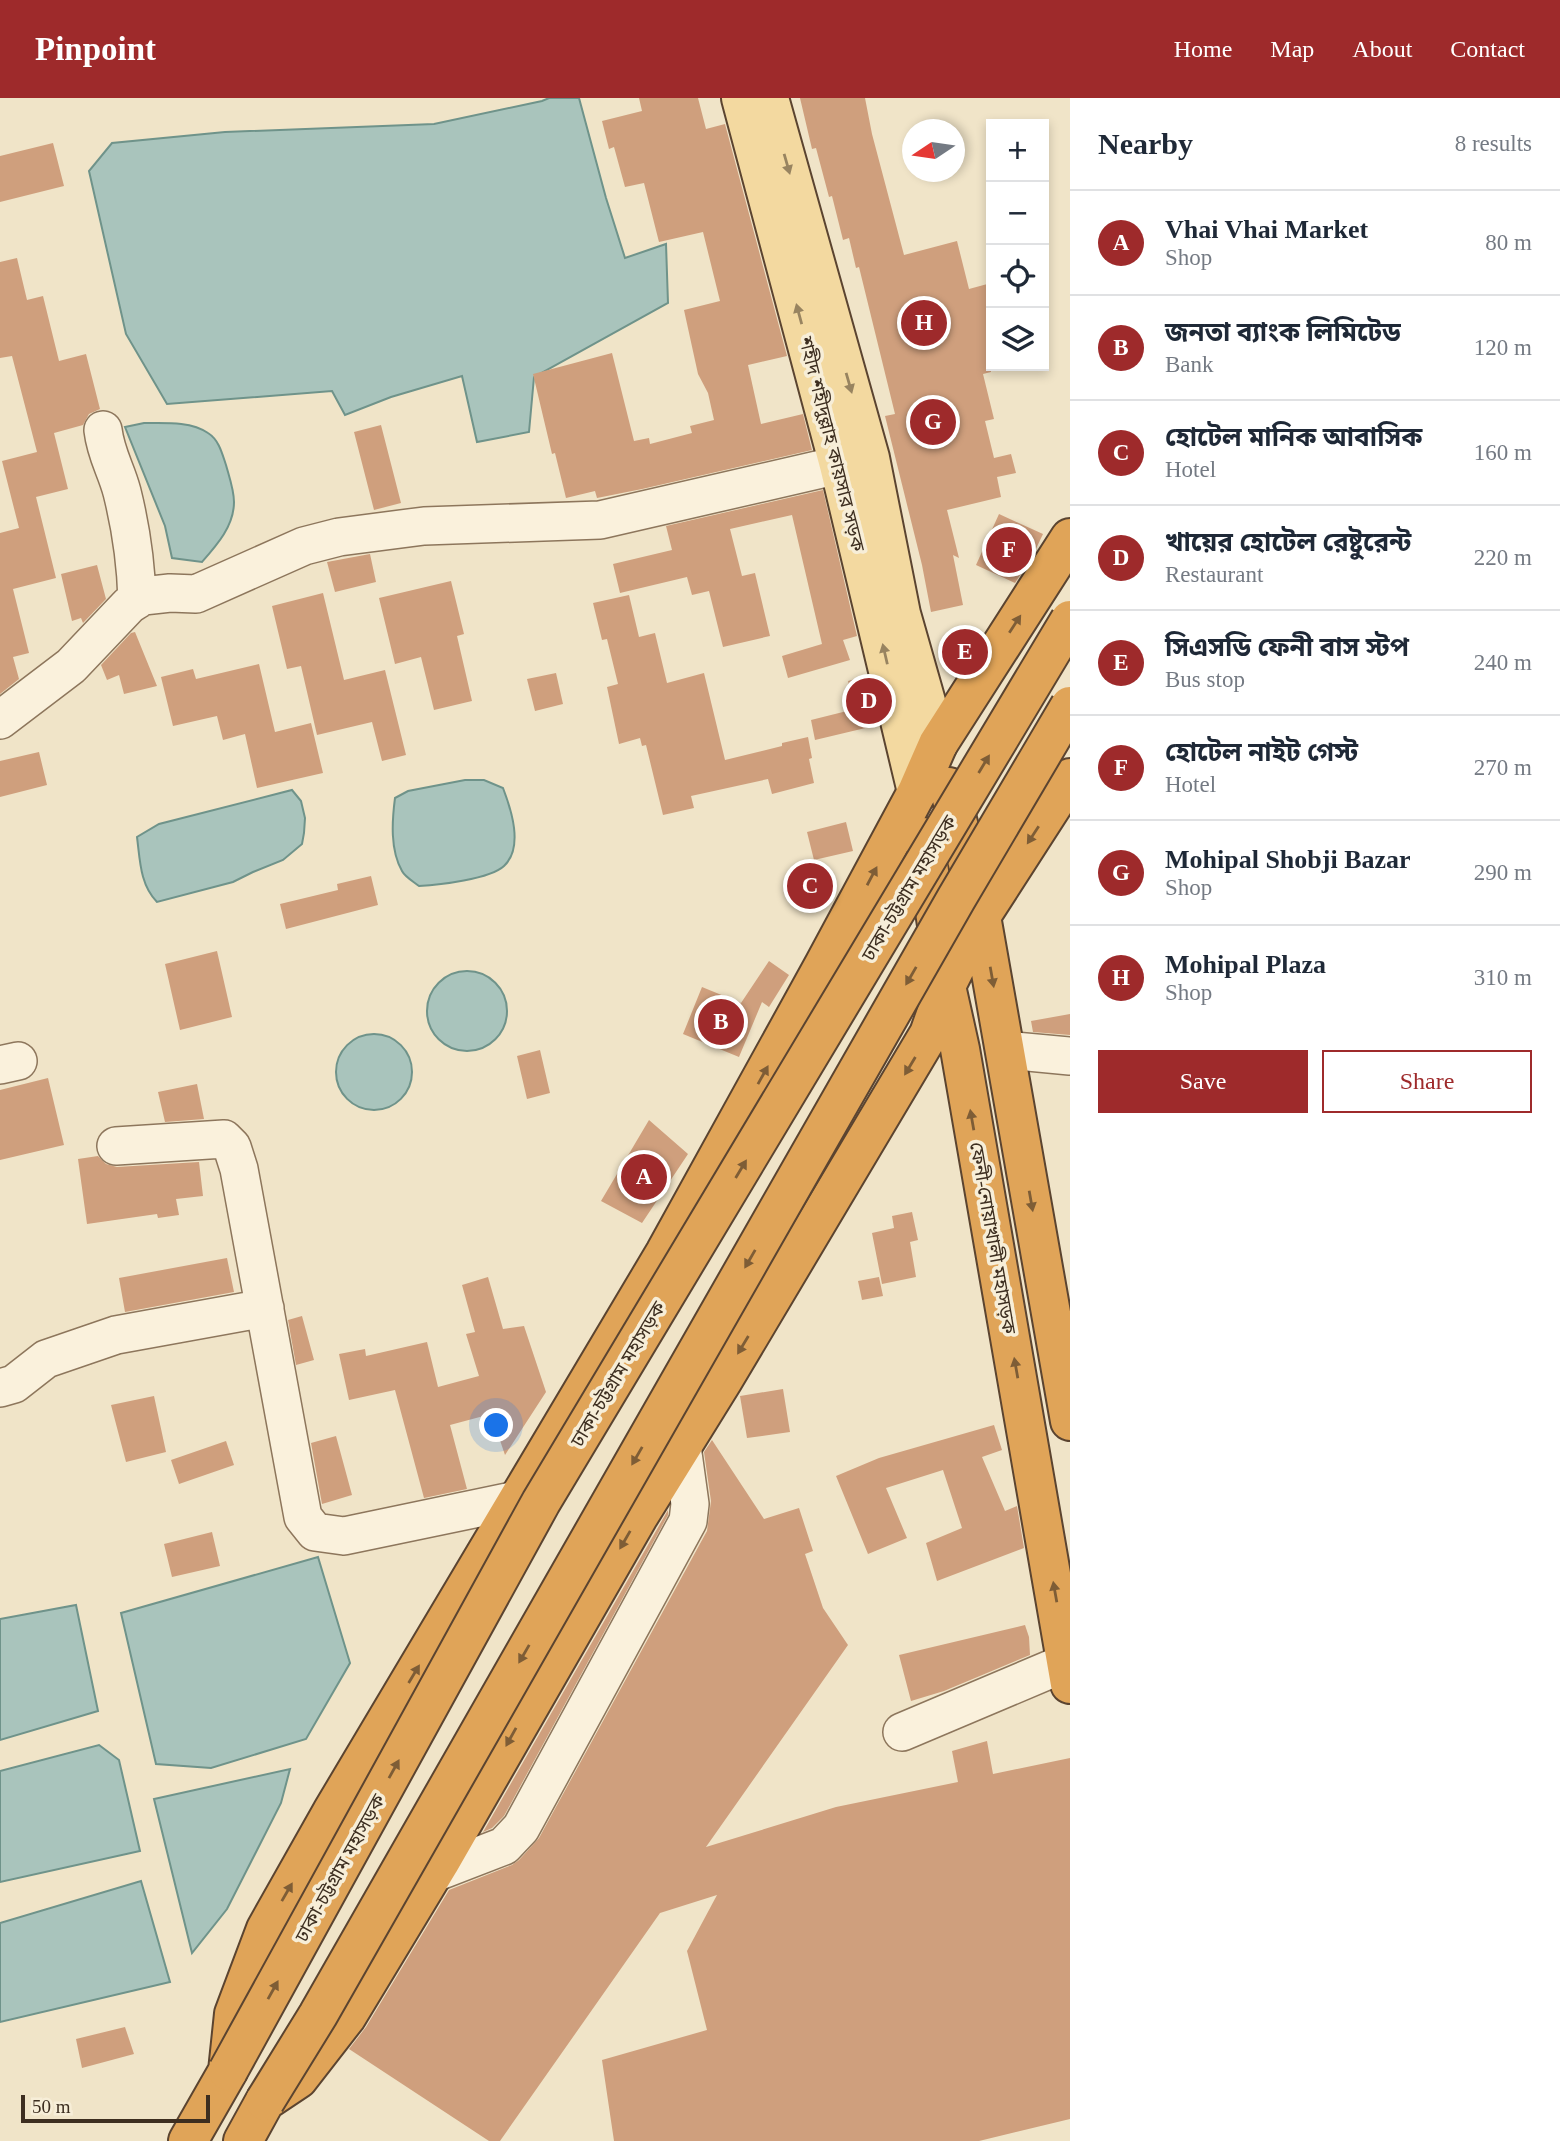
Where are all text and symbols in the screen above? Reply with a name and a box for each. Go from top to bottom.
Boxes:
text: Pinpoint [35,31,156,67]
text: Home [1174,36,1232,62]
text: Map [1270,36,1314,62]
text: About [1352,36,1412,62]
text: Contact [1450,36,1525,62]
north arrow [902,119,965,182]
map controls [986,119,1049,371]
button: + [986,119,1049,182]
text: Nearby [1098,127,1193,160]
text: 8 results [1455,131,1532,156]
one-way arrow [783,153,793,174]
button: − [986,182,1049,245]
text: Vhai Vhai Market [1165,215,1368,244]
text: A [1113,230,1129,255]
text: 80 m [1485,230,1532,255]
button: locate [986,245,1049,308]
text: Shop [1165,245,1212,270]
pin: H [901,297,947,349]
one-way arrow [793,303,804,325]
button: layers [986,308,1049,371]
text: জনতা ব্যাংক লিমিটেড [1165,318,1401,347]
street label: শহীদ শহীদুল্লাহ কায়সার সড়ক [795,333,870,554]
text: B [1113,335,1129,360]
text: 120 m [1474,335,1532,360]
text: Bank [1165,352,1214,377]
one-way arrow [844,372,855,394]
pin: G [910,396,956,448]
text: হোটেল মানিক আবাসিক [1165,423,1422,452]
text: C [1113,440,1129,465]
text: 160 m [1474,440,1532,465]
text: Hotel [1165,457,1216,482]
pin: F [986,524,1032,576]
text: খায়ের হোটেল রেষ্টুরেন্ট [1165,528,1411,557]
text: D [1113,545,1129,570]
text: 220 m [1474,545,1532,570]
text: Restaurant [1165,562,1263,587]
one-way arrow [1008,615,1021,634]
pin: E [942,626,988,678]
text: সিএসডি ফেনী বাস স্টপ [1165,633,1409,662]
one-way arrow [879,643,890,665]
text: E [1113,650,1129,675]
text: 240 m [1474,650,1532,675]
text: Bus stop [1165,667,1245,692]
pin: D [846,675,892,727]
text: হোটেল নাইট গেস্ট [1165,738,1358,767]
one-way arrow [977,754,990,773]
text: F [1114,755,1128,780]
text: 270 m [1474,755,1532,780]
text: Hotel [1165,772,1216,797]
street label: ঢাকা-চট্টগ্রাম মহাসড়ক [856,811,961,965]
one-way arrow [1027,826,1040,845]
text: Mohipal Shobji Bazar [1165,845,1411,874]
pin: C [787,860,833,912]
text: G [1112,860,1130,885]
text: 290 m [1474,860,1532,885]
one-way arrow [866,866,878,886]
text: Shop [1165,875,1212,900]
text: Mohipal Plaza [1165,950,1326,979]
text: H [1112,965,1130,990]
text: 310 m [1474,965,1532,990]
one-way arrow [905,966,917,986]
one-way arrow [987,966,998,988]
text: Shop [1165,980,1212,1005]
pin: B [698,996,744,1048]
button: Save [1098,1050,1308,1113]
button: Share [1322,1050,1532,1113]
one-way arrow [904,1056,916,1075]
one-way arrow [757,1066,769,1085]
one-way arrow [966,1109,977,1131]
street label: ফেনী-নোয়াখালী মহাসড়ক [966,1140,1021,1336]
pin: A [621,1151,667,1203]
one-way arrow [734,1159,747,1178]
one-way arrow [1026,1190,1037,1212]
one-way arrow [744,1249,756,1268]
street label: ঢাকা-চট্টগ্রাম মহাসড়ক [565,1297,670,1451]
one-way arrow [737,1336,750,1355]
one-way arrow [1010,1357,1021,1379]
your location [479,1408,513,1442]
one-way arrow [631,1447,643,1466]
one-way arrow [619,1530,631,1549]
one-way arrow [1049,1581,1060,1603]
one-way arrow [518,1644,530,1663]
one-way arrow [408,1665,420,1684]
one-way arrow [505,1727,517,1746]
one-way arrow [389,1759,400,1779]
street label: ঢাকা-চট্টগ্রাম মহাসড়ক [289,1790,390,1946]
one-way arrow [281,1882,293,1901]
one-way arrow [267,1980,279,1999]
scale bar [21,2092,210,2124]
text: 50 m [32,2096,71,2117]

